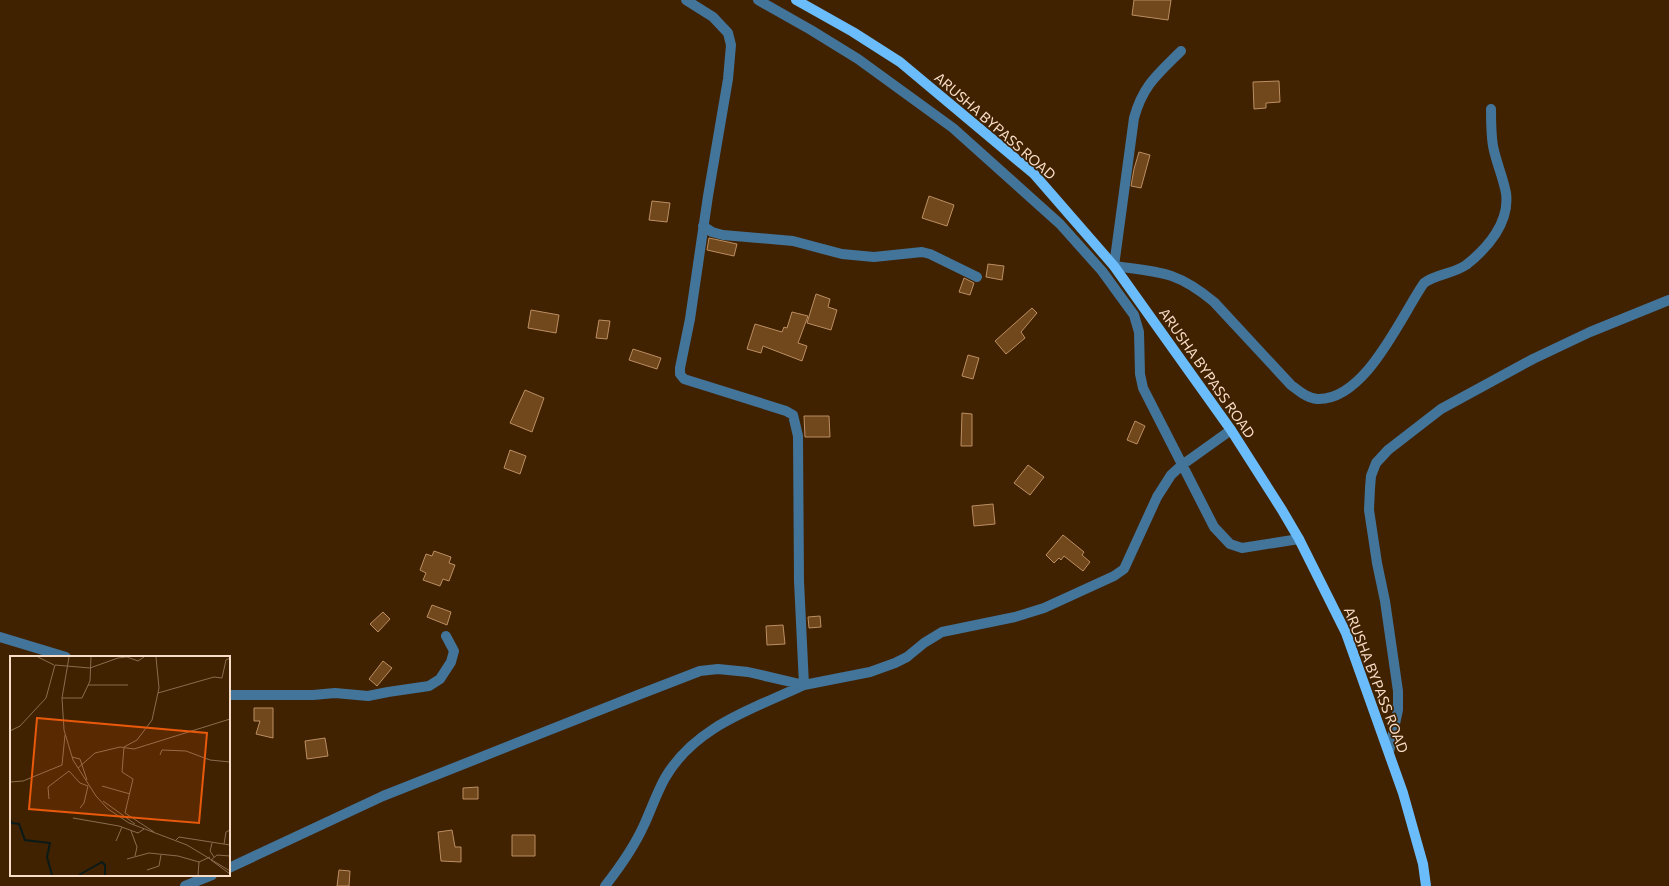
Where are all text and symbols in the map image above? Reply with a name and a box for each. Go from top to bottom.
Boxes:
street label: ARUSHA BYPASS ROAD [931,68,1059,183]
street label: ARUSHA BYPASS ROAD [1156,304,1259,441]
street label: ARUSHA BYPASS ROAD [1341,604,1412,755]
inset map [10,656,230,876]

